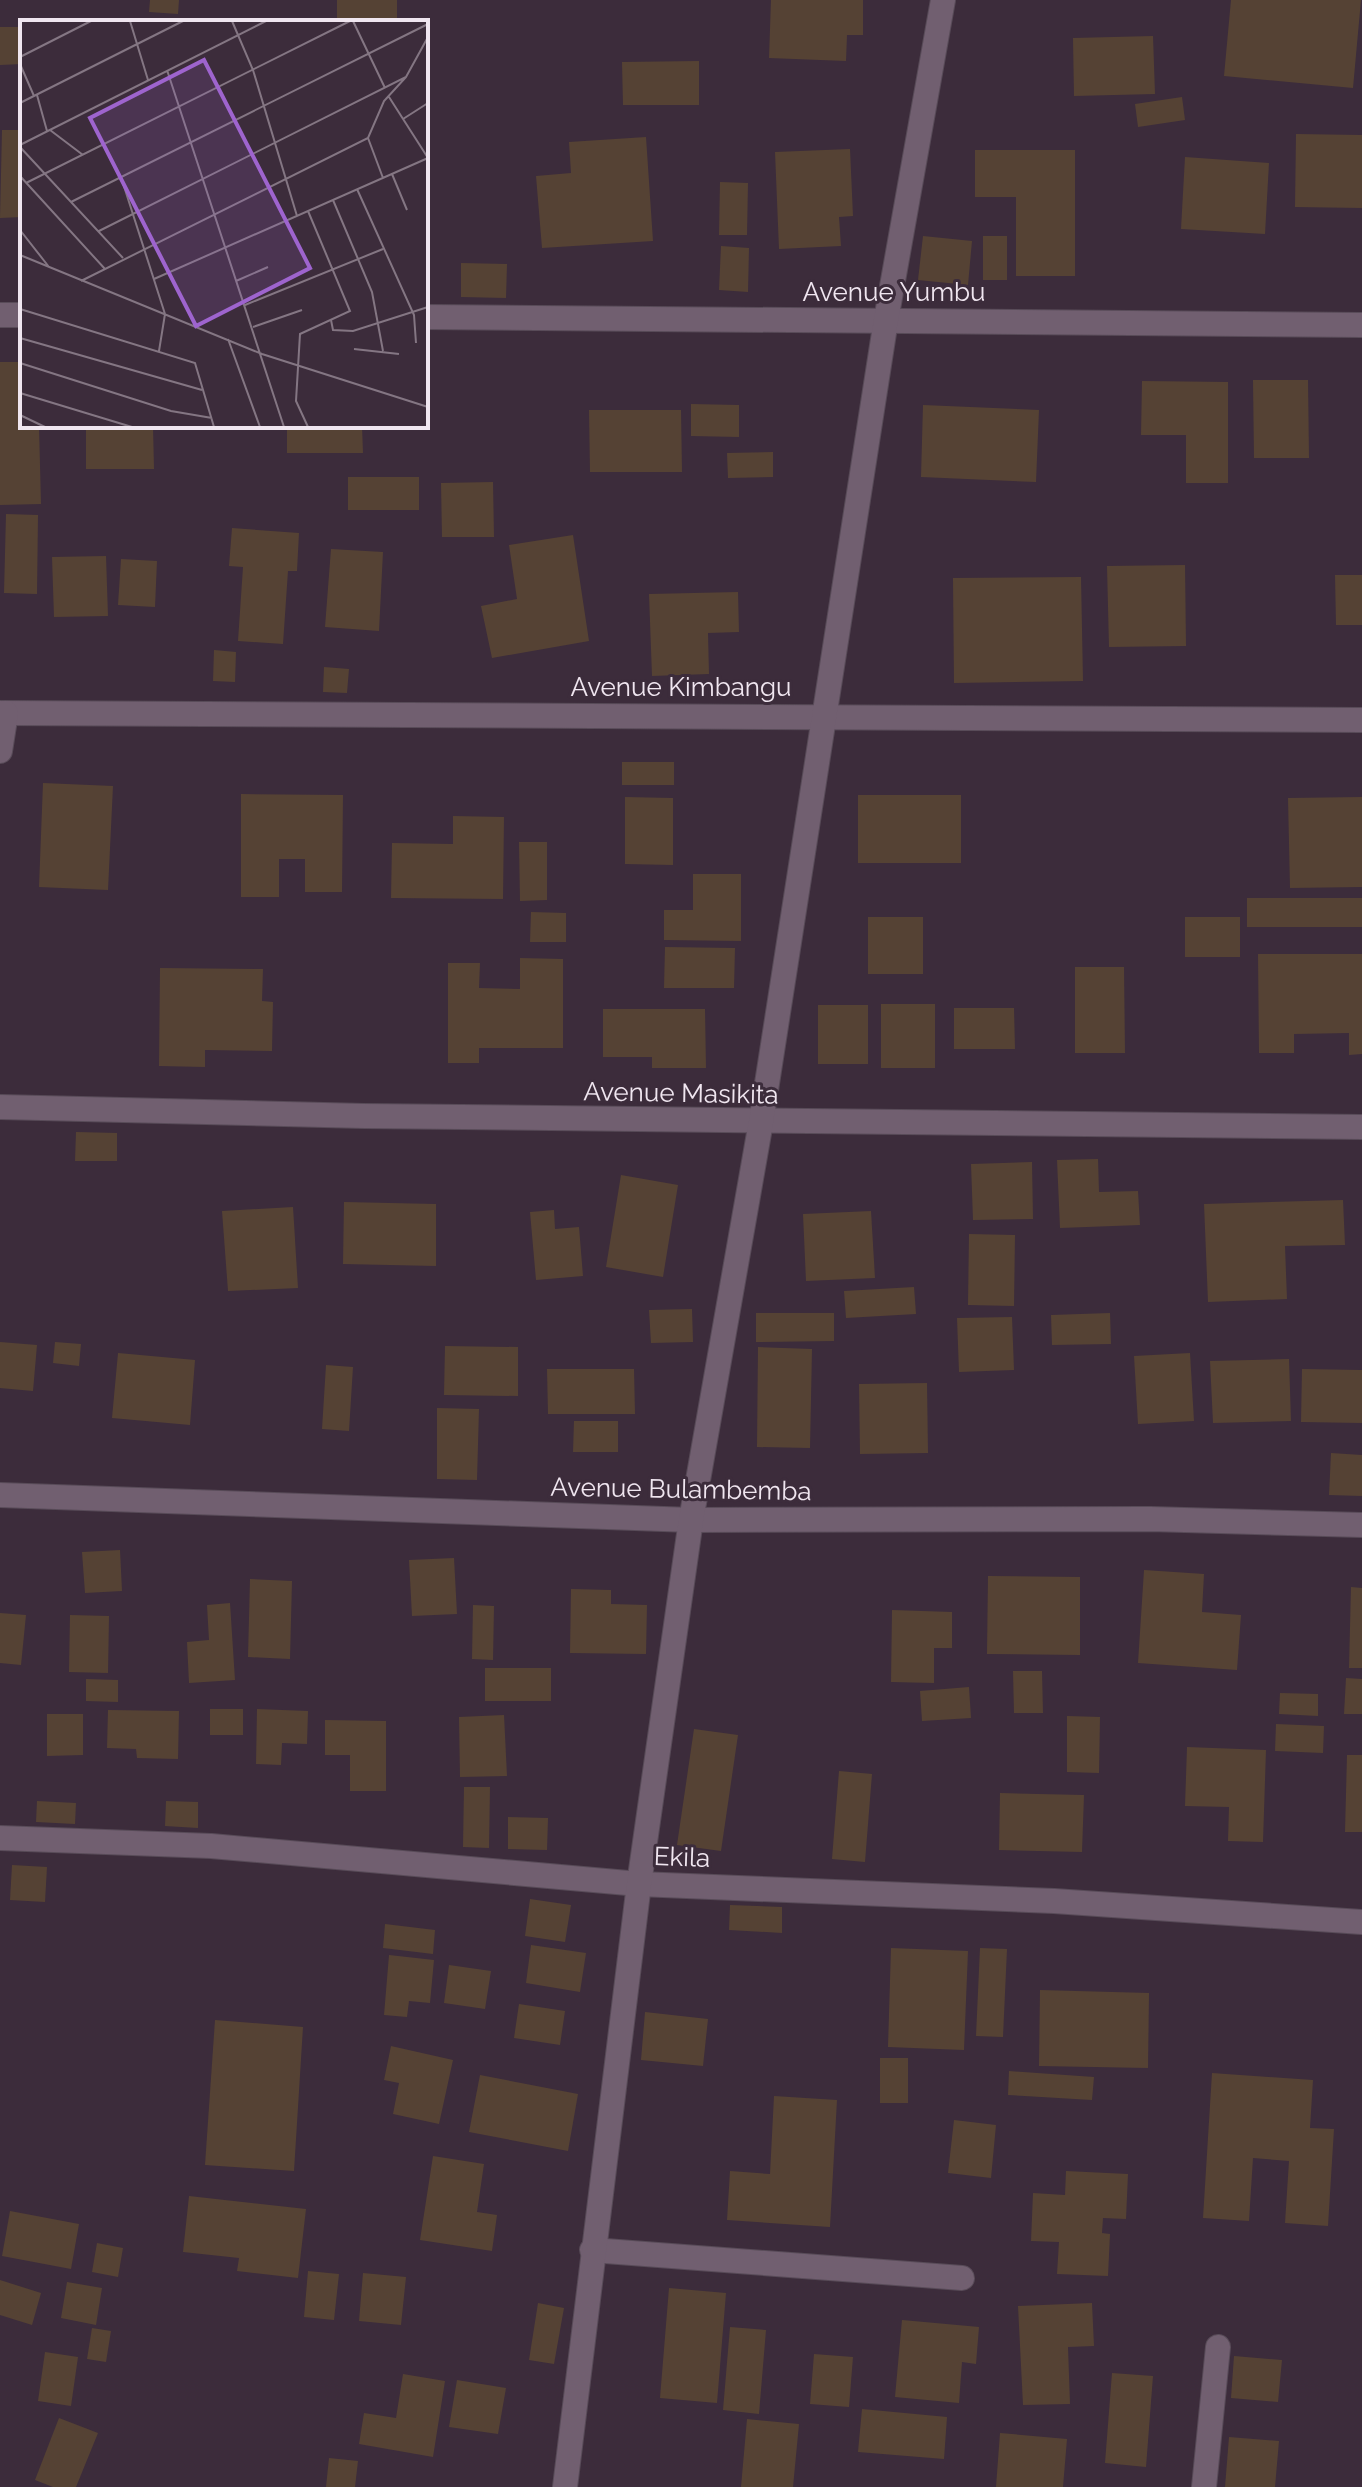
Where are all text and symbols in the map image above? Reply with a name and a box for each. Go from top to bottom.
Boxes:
inset map [20,20,428,428]
street label: Avenue Yumbu [802,277,986,307]
street label: Avenue Kimbangu [570,672,792,702]
street label: Avenue Masikita [583,1076,779,1110]
street label: Avenue Bulambemba [550,1472,812,1506]
street label: Ekila [653,1841,711,1873]

